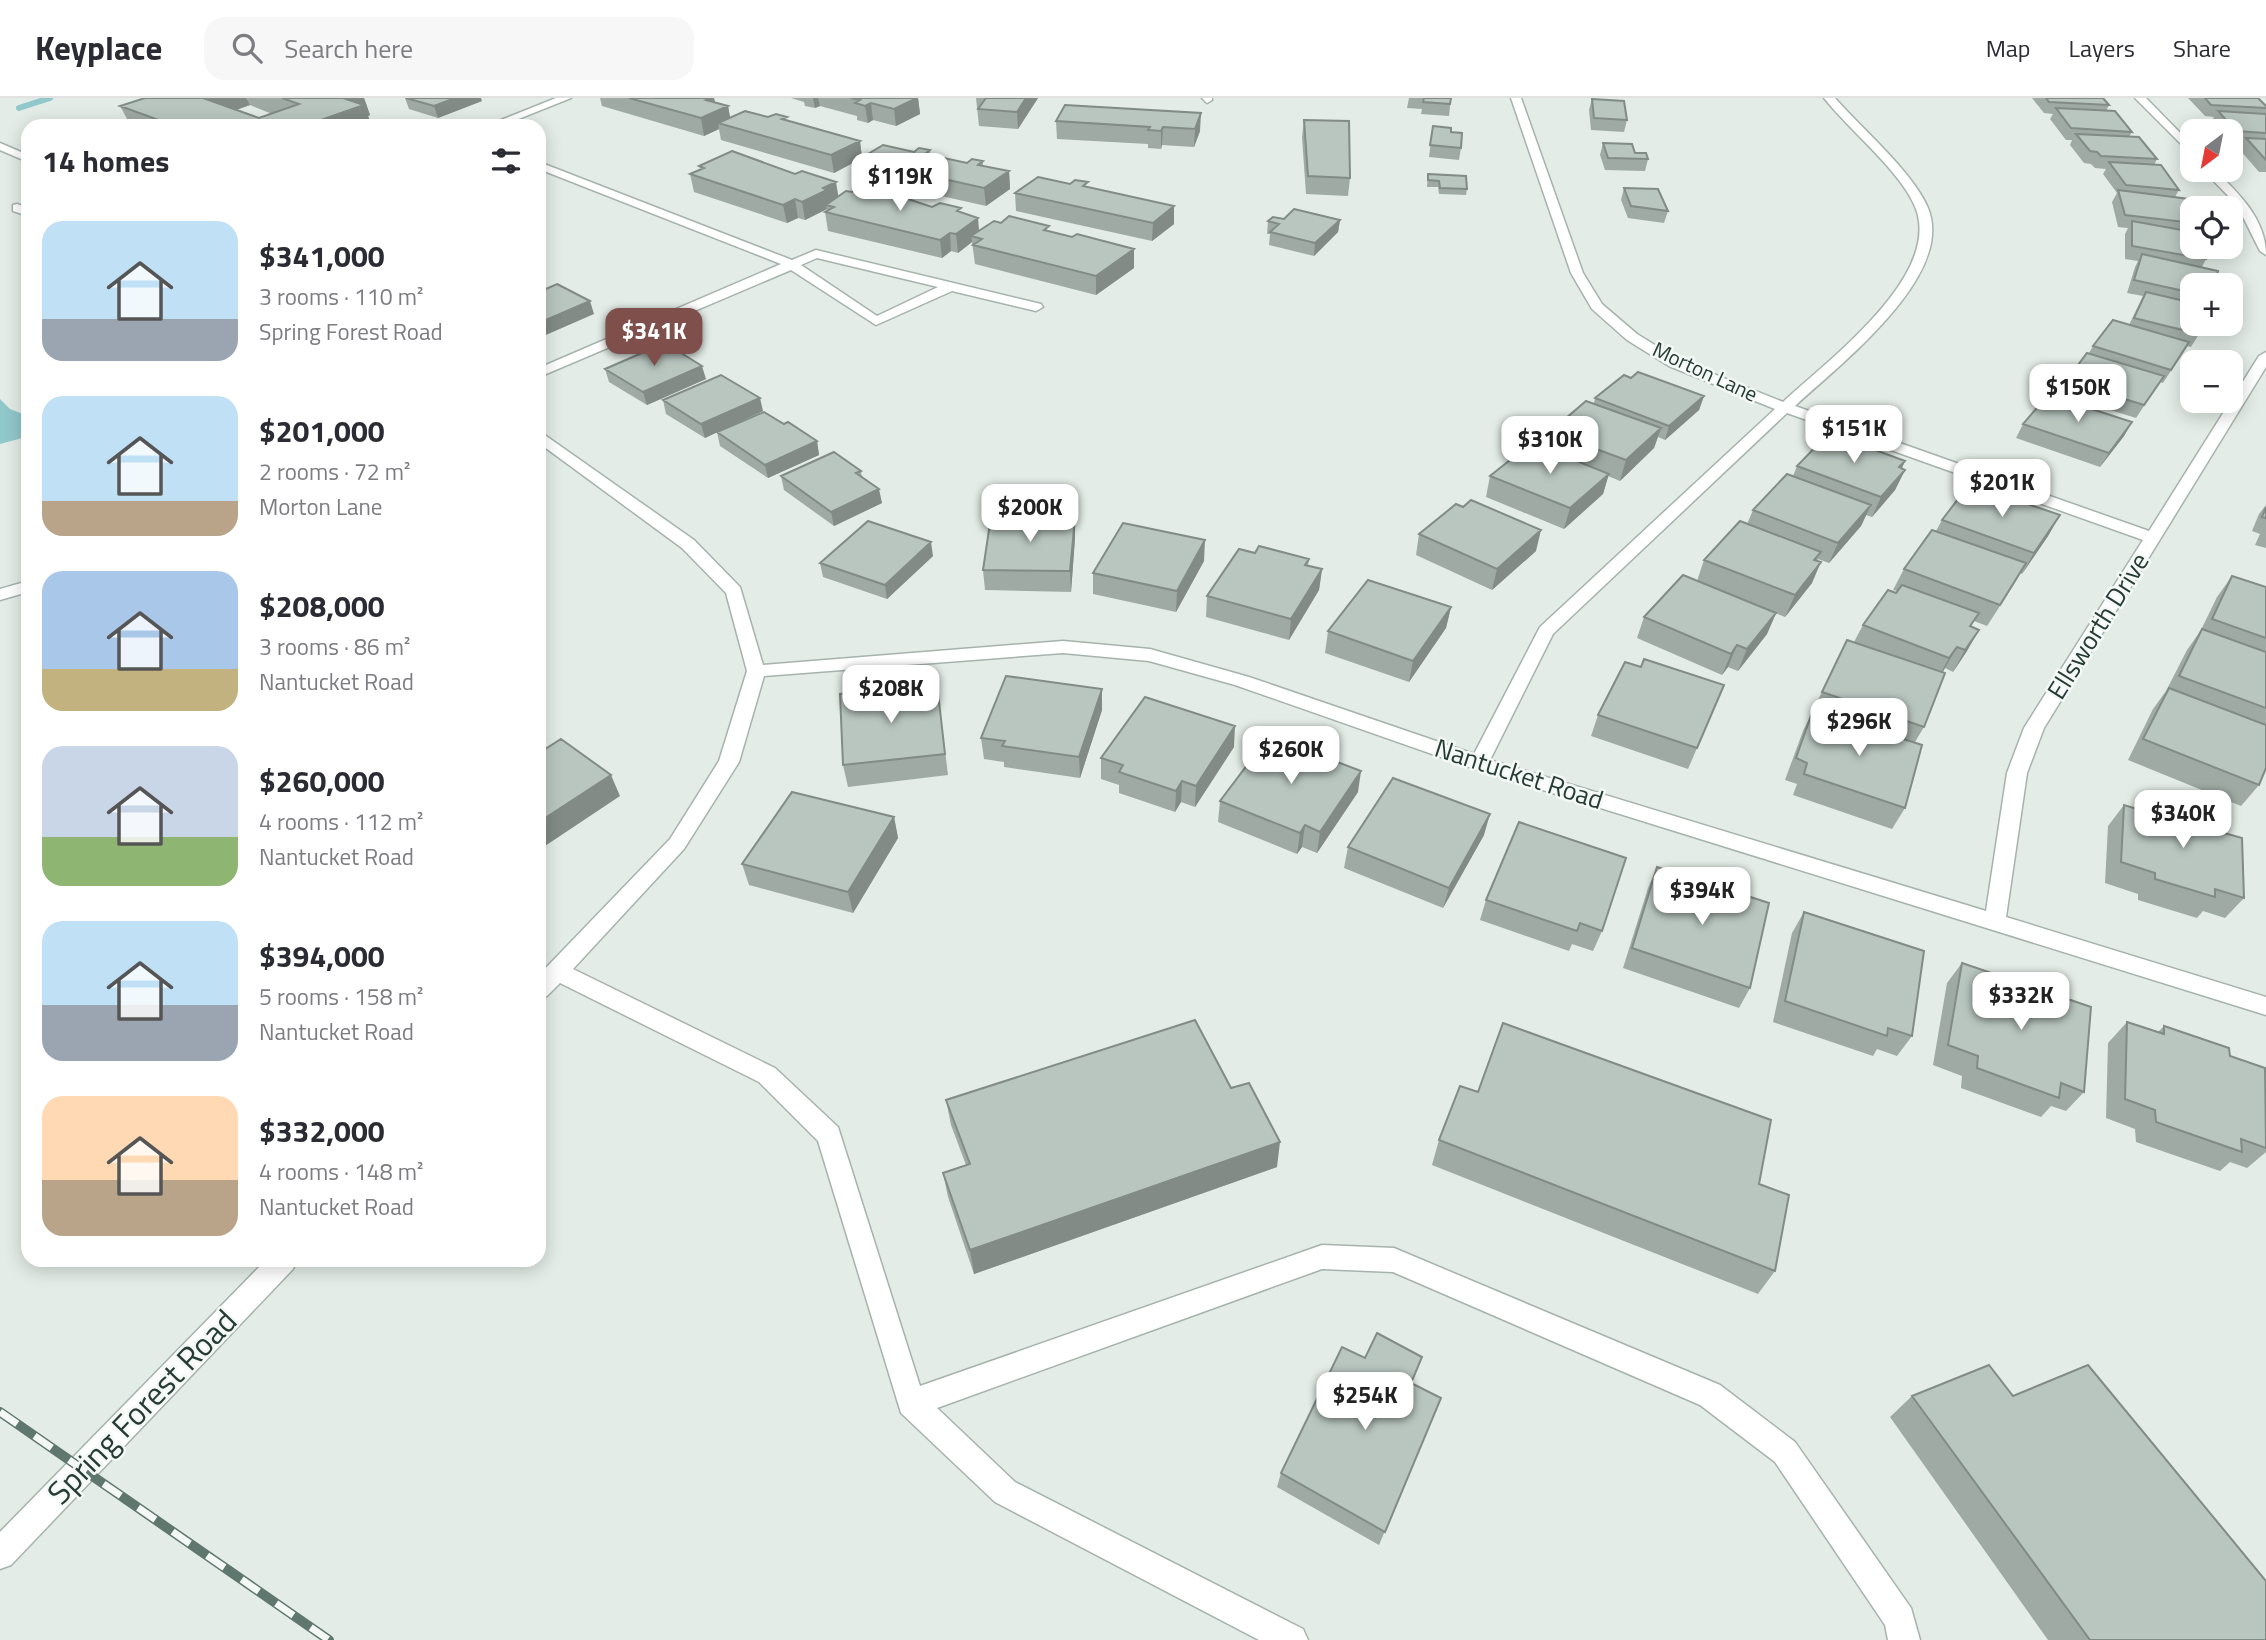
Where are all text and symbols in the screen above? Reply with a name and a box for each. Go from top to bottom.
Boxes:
search box [204,17,694,80]
text: Keyplace [35,23,162,73]
icon: search [228,29,266,67]
text: Search here [284,29,413,68]
text: Map [1986,30,2031,66]
text: Layers [2069,30,2135,66]
text: Share [2173,30,2231,66]
north arrow [2180,119,2244,182]
map controls [2180,119,2243,413]
text: 14 homes [42,138,169,184]
icon: filters [487,142,525,180]
pin: $119K [851,153,949,213]
text: $119K [867,158,933,193]
button: locate [2180,196,2243,259]
text: $341,000 [259,233,385,279]
icon: home [98,249,182,333]
button: + [2180,273,2243,336]
text: 3 rooms · 110 m² [259,279,423,314]
pin: $341K [605,308,703,368]
text: $341K [621,313,687,348]
text: Spring Forest Road [259,314,443,349]
street label: Morton Lane [1648,333,1763,409]
button: − [2180,350,2243,413]
pin: $150K [2029,364,2127,424]
text: $150K [2045,369,2111,404]
pin: $151K [1805,406,1903,465]
text: $201,000 [259,408,385,454]
text: $151K [1821,410,1887,445]
pin: $310K [1501,416,1599,476]
text: $310K [1517,421,1583,456]
icon: home [98,424,182,508]
text: 2 rooms · 72 m² [259,454,410,489]
pin: $201K [1953,460,2051,519]
text: $201K [1969,464,2035,499]
pin: $200K [981,484,1079,544]
text: Morton Lane [259,489,382,524]
text: $200K [997,489,1063,524]
street label: Ellsworth Drive [2037,545,2158,707]
text: $208,000 [259,583,385,629]
icon: home [98,599,182,683]
text: 3 rooms · 86 m² [259,629,410,664]
text: Nantucket Road [259,664,414,699]
pin: $208K [842,666,940,725]
text: $208K [858,670,924,705]
pin: $296K [1810,698,1908,758]
text: $296K [1826,703,1892,738]
pin: $260K [1242,726,1340,786]
street label: Nantucket Road [1430,728,1608,819]
text: $260K [1258,731,1324,766]
text: $260,000 [259,758,385,804]
icon: home [98,774,182,858]
pin: $340K [2134,790,2232,850]
text: $340K [2150,795,2216,830]
text: 4 rooms · 112 m² [259,804,423,839]
text: Nantucket Road [259,839,414,874]
pin: $394K [1653,868,1751,927]
text: $394K [1669,872,1735,907]
text: $394,000 [259,933,385,979]
icon: home [98,949,182,1033]
pin: $332K [1972,972,2070,1032]
text: $332K [1988,977,2054,1012]
text: 5 rooms · 158 m² [259,979,423,1014]
text: Nantucket Road [259,1014,414,1049]
text: $332,000 [259,1108,385,1154]
icon: home [98,1124,182,1208]
text: 4 rooms · 148 m² [259,1154,423,1189]
text: Nantucket Road [259,1189,414,1224]
street label: Spring Forest Road [35,1298,247,1515]
pin: $254K [1316,1372,1414,1432]
text: $254K [1332,1377,1398,1412]

